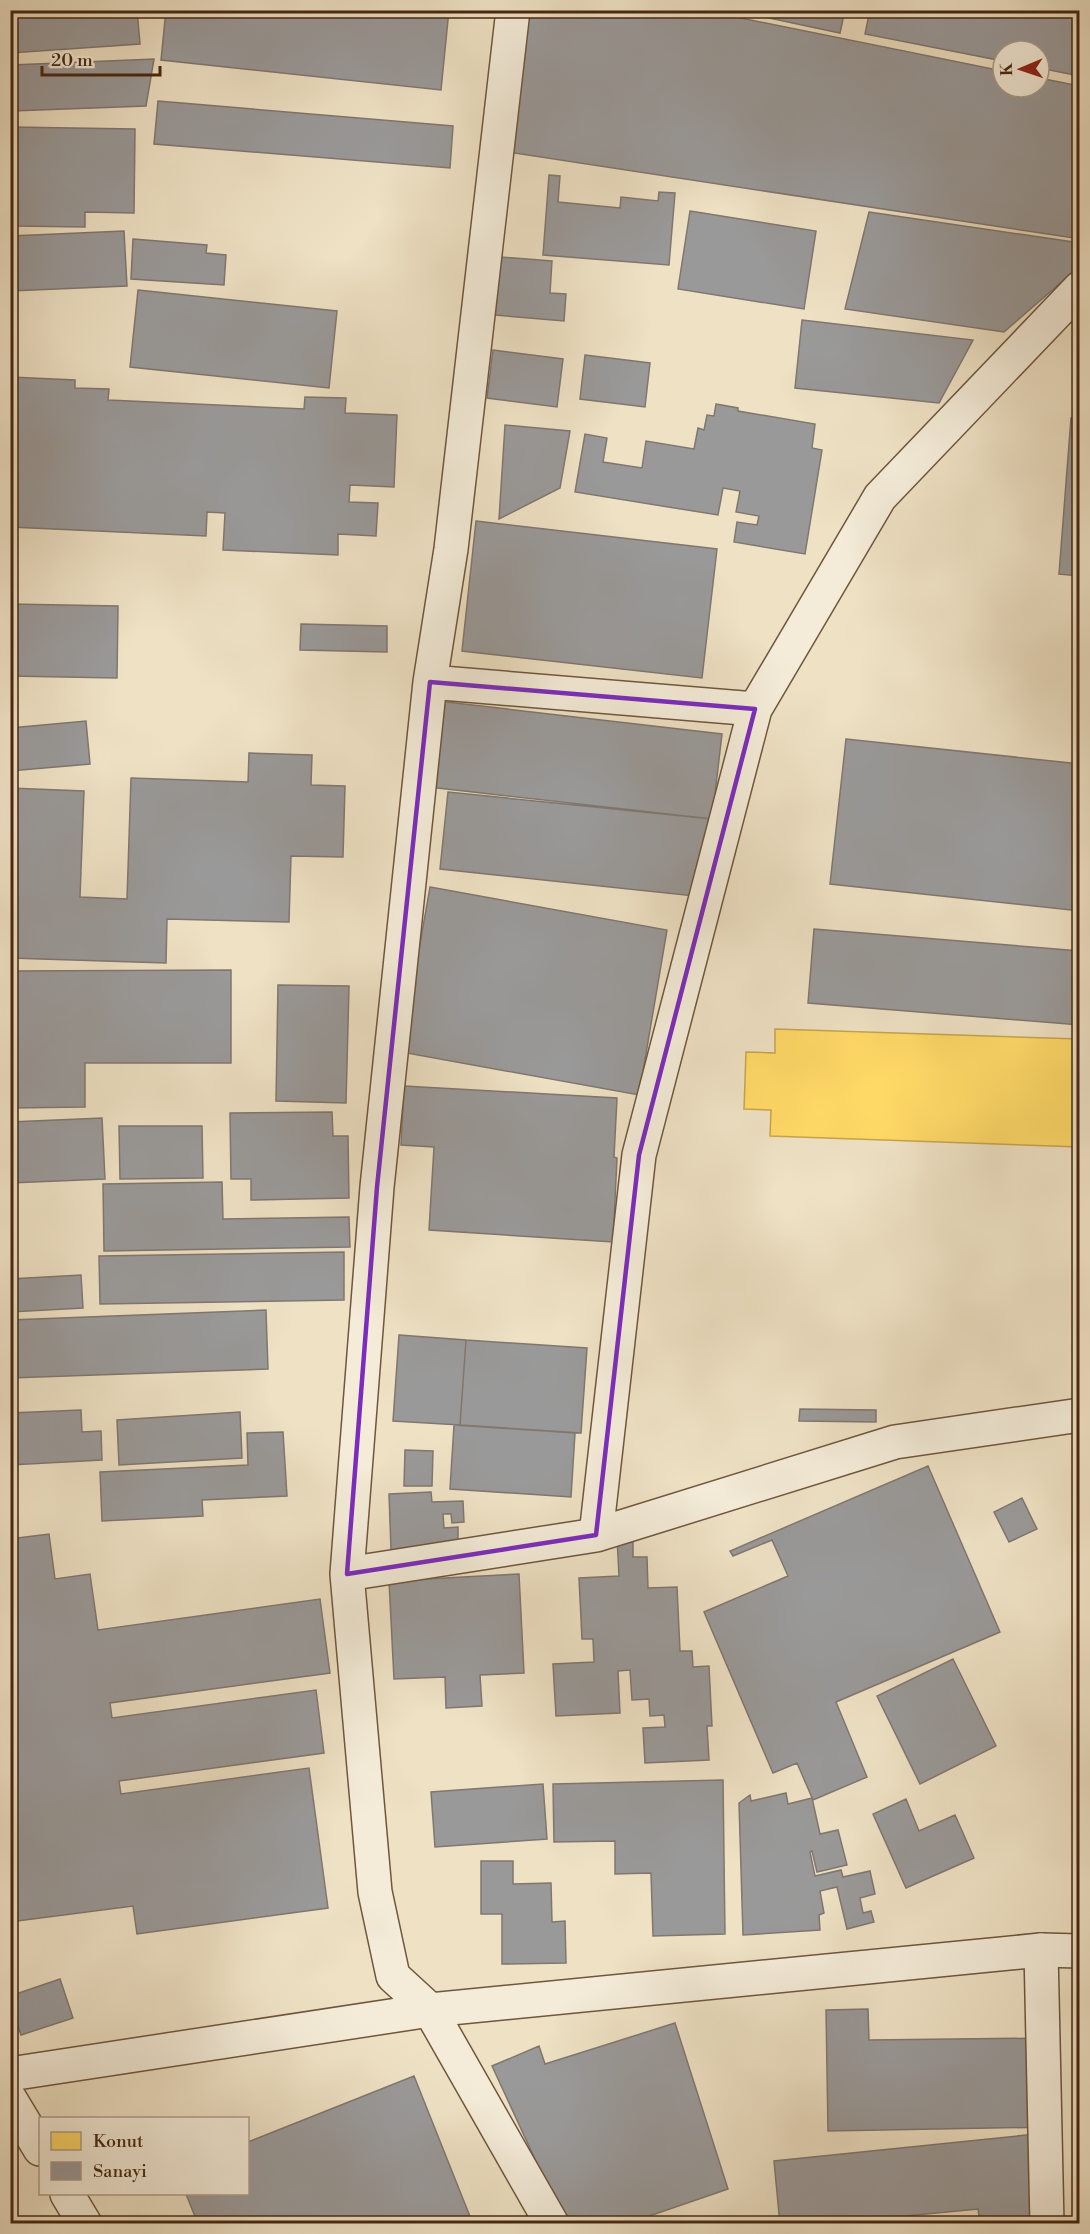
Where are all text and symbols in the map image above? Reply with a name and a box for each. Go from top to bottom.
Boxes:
scale bar [42,39,160,77]
north arrow [991,39,1051,99]
text: 20 m [51,49,93,72]
text: K [997,62,1017,76]
legend [39,2117,249,2195]
text: Konut [93,2130,144,2153]
text: Sanayi [93,2160,147,2183]

